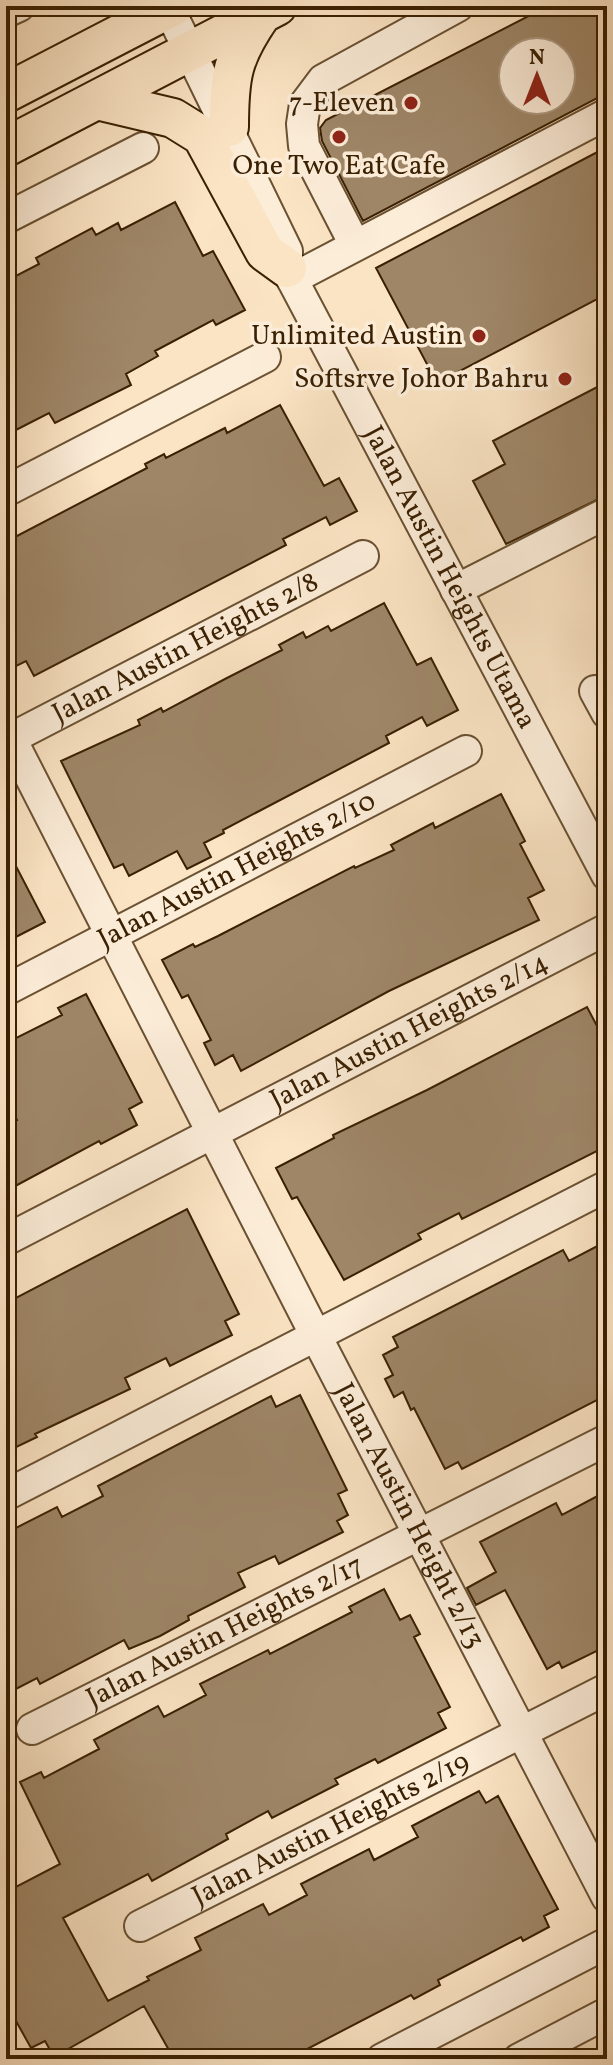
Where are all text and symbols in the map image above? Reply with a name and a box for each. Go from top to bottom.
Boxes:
north arrow [497,36,577,116]
text: N [529,43,545,74]
place label: 7-Eleven [289,84,395,123]
marker: 7-Eleven [402,94,420,112]
marker: One Two Eat Cafe [330,128,348,146]
place label: One Two Eat Cafe [233,147,445,186]
place label: Unlimited Austin [251,317,463,356]
marker: Unlimited Austin [470,327,488,345]
place label: Softsrve Johor Bahru [294,360,549,399]
marker: Softsrve Johor Bahru [556,370,574,388]
street label: Jalan Austin Heights Utama [354,419,546,736]
street label: Jalan Austin Heights 2/8 [45,563,325,733]
street label: Jalan Austin Heights 2/10 [91,782,383,959]
street label: Jalan Austin Heights 2/14 [263,943,555,1120]
street label: Jalan Austin Height 2/13 [324,1376,494,1655]
street label: Jalan Austin Heights 2/17 [80,1546,370,1718]
street label: Jalan Austin Heights 2/19 [185,1742,476,1916]

